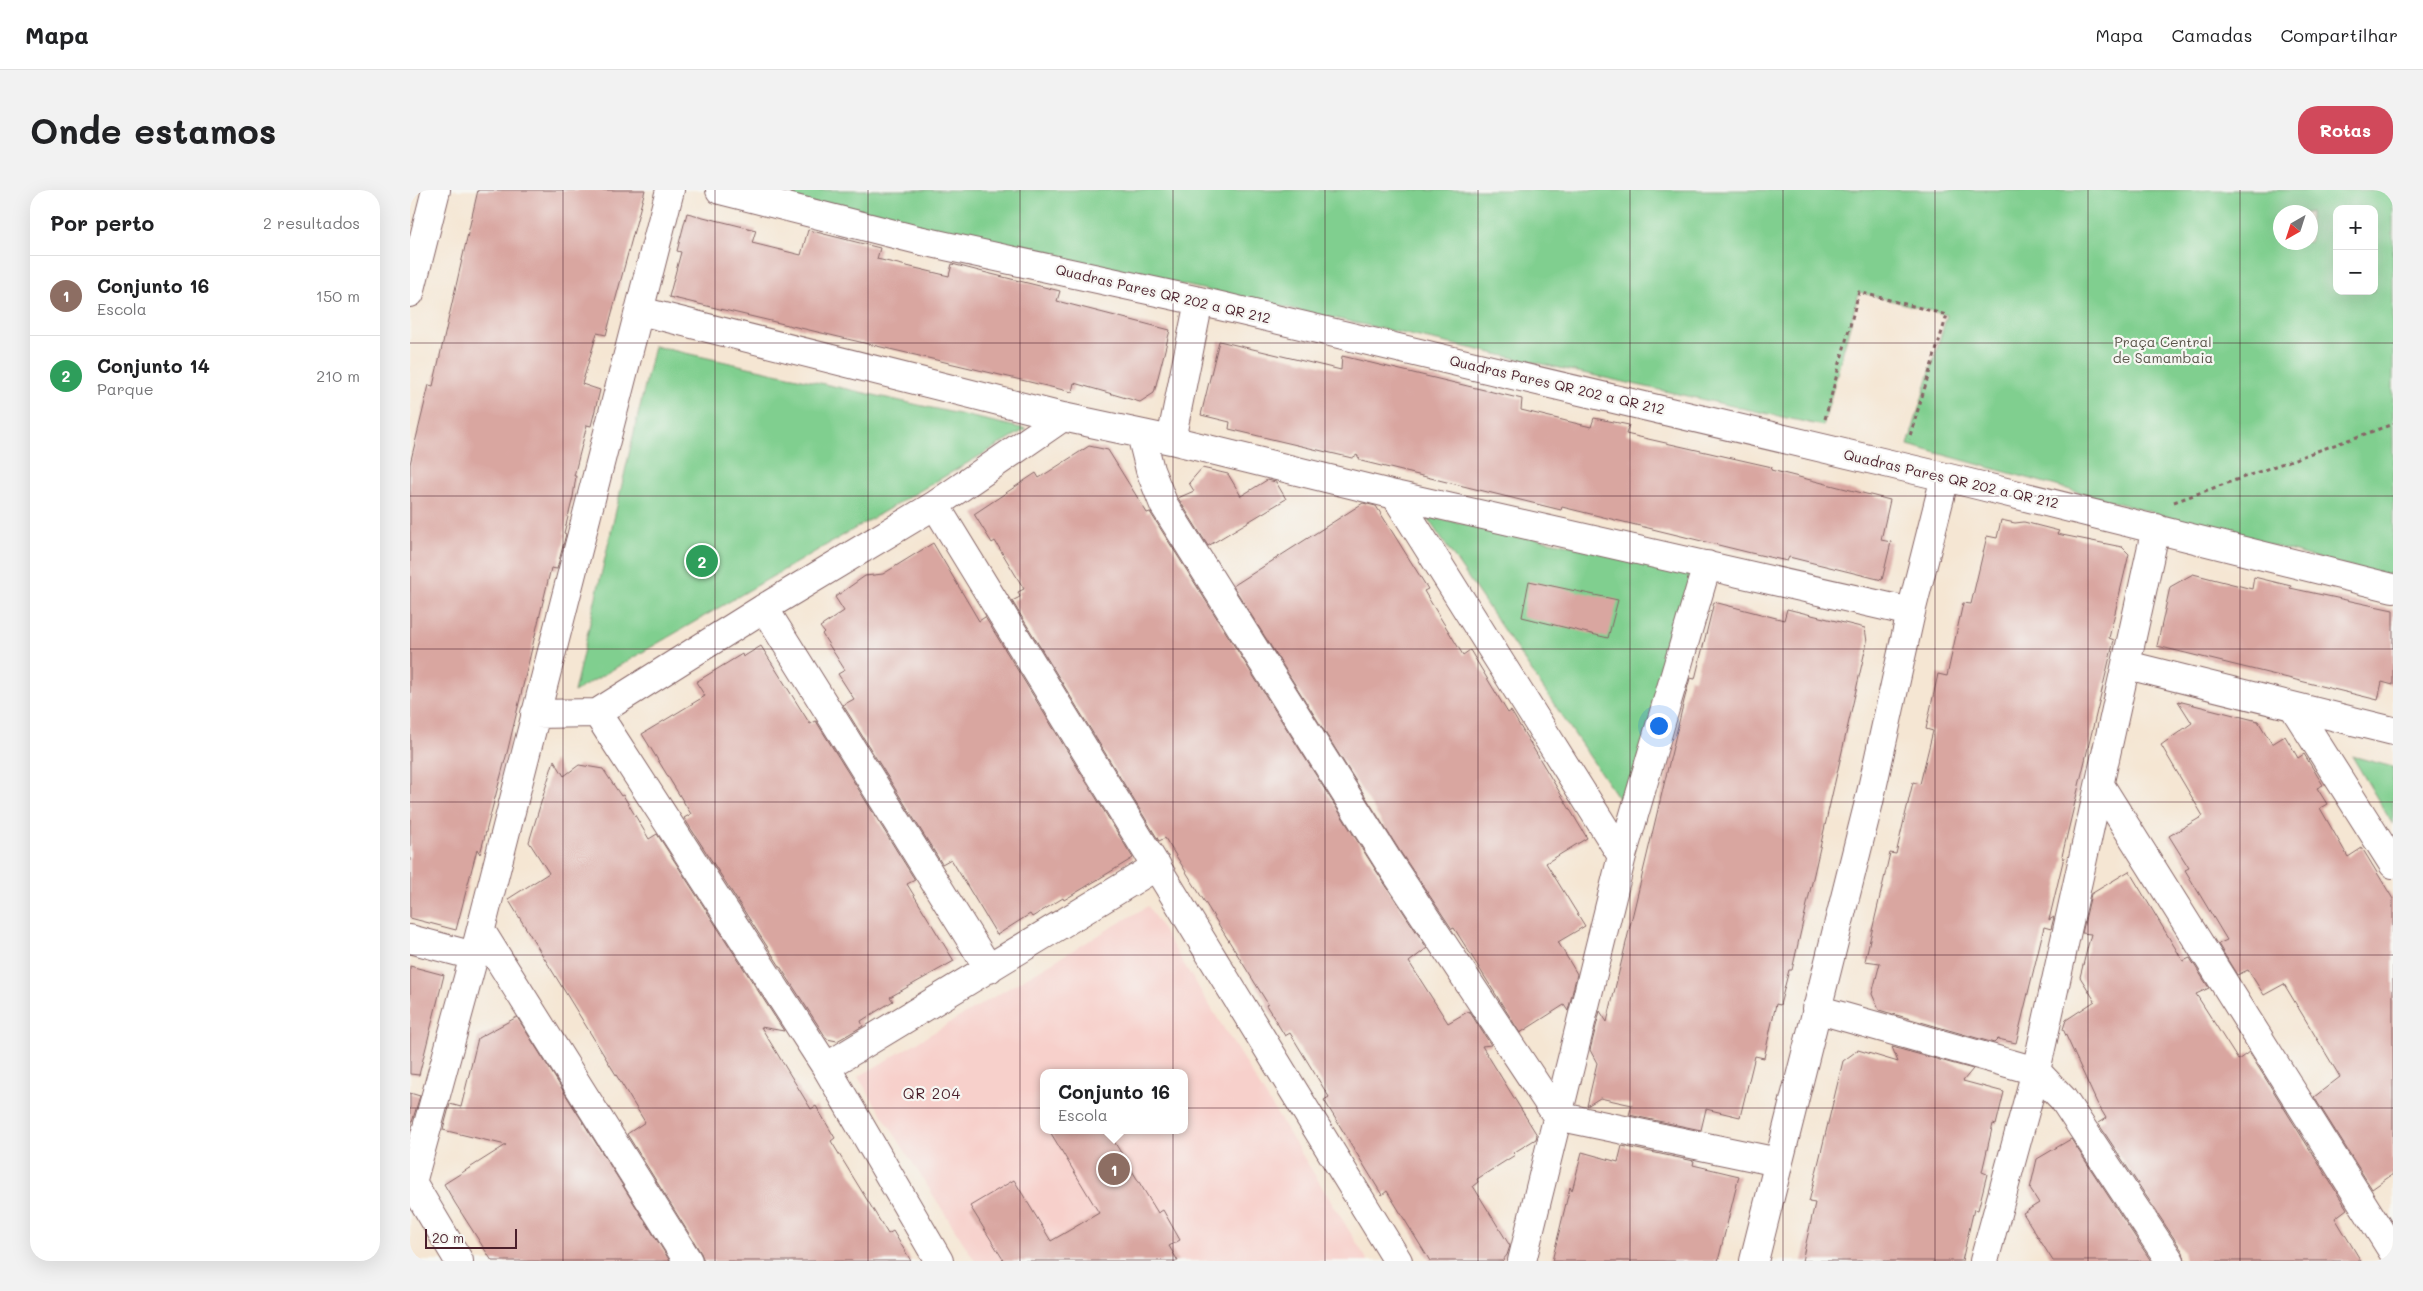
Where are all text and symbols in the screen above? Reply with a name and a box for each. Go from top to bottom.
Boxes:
text: Mapa [25,19,89,50]
text: Mapa [2096,23,2143,47]
text: Camadas [2171,23,2252,47]
text: Compartilhar [2280,23,2398,47]
button: Rotas [2298,106,2393,154]
text: Onde estamos [30,107,276,153]
north arrow [2273,205,2318,250]
map controls [2333,205,2378,295]
button: + [2333,205,2378,250]
text: Por perto [50,209,154,236]
text: 2 resultados [263,212,360,233]
button: − [2333,250,2378,295]
street label: Quadras Pares QR 202 a QR 212 [1054,260,1272,328]
text: Conjunto 16 [97,273,209,298]
text: 1 [62,285,70,306]
text: 150 m [316,285,360,306]
text: Escola [97,298,147,319]
park label: Praça Central de Samambaia [2113,332,2213,367]
street label: Quadras Pares QR 202 a QR 212 [1448,351,1666,419]
text: Conjunto 14 [97,353,210,378]
text: 2 [62,365,70,386]
text: 210 m [316,365,360,386]
text: Parque [97,378,154,399]
street label: Quadras Pares QR 202 a QR 212 [1842,445,2060,513]
pin: 2 [686,542,718,580]
your location [1646,713,1672,739]
popup [1040,1069,1188,1134]
text: Conjunto 16 [1058,1079,1170,1104]
district label: QR 204 [903,1083,961,1103]
text: Escola [1058,1104,1108,1125]
pin: 1 [1098,1150,1130,1188]
scale bar [425,1226,518,1249]
text: 20 m [432,1228,464,1247]

